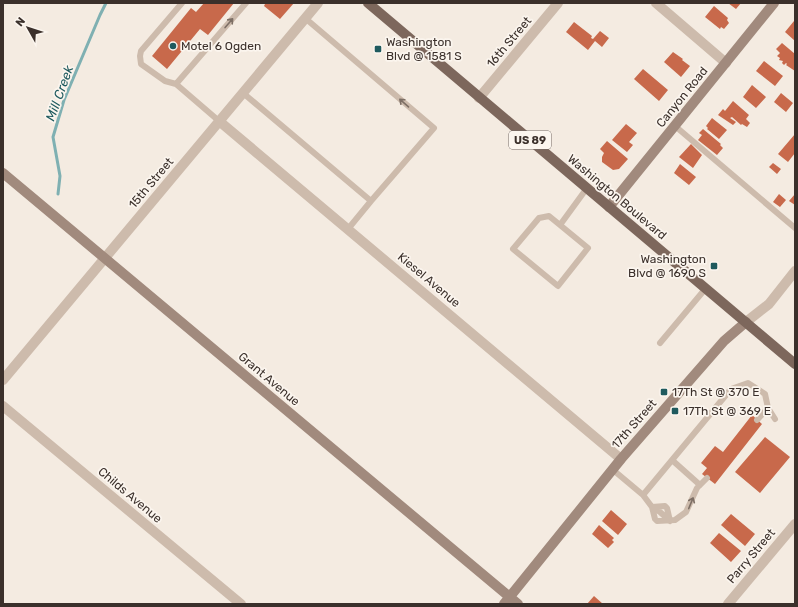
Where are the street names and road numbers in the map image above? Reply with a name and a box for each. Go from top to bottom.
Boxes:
street label: 16th Street [484,14,534,70]
street label: Canyon Road [653,64,711,130]
road number: US 89 [509,131,551,149]
street label: Washington Boulevard [565,152,669,242]
street label: 15th Street [126,155,176,211]
street label: Kiesel Avenue [395,250,463,310]
street label: Grant Avenue [235,349,303,409]
street label: 17th Street [609,396,659,452]
street label: Childs Avenue [95,464,165,526]
street label: Parry Street [724,526,778,586]

